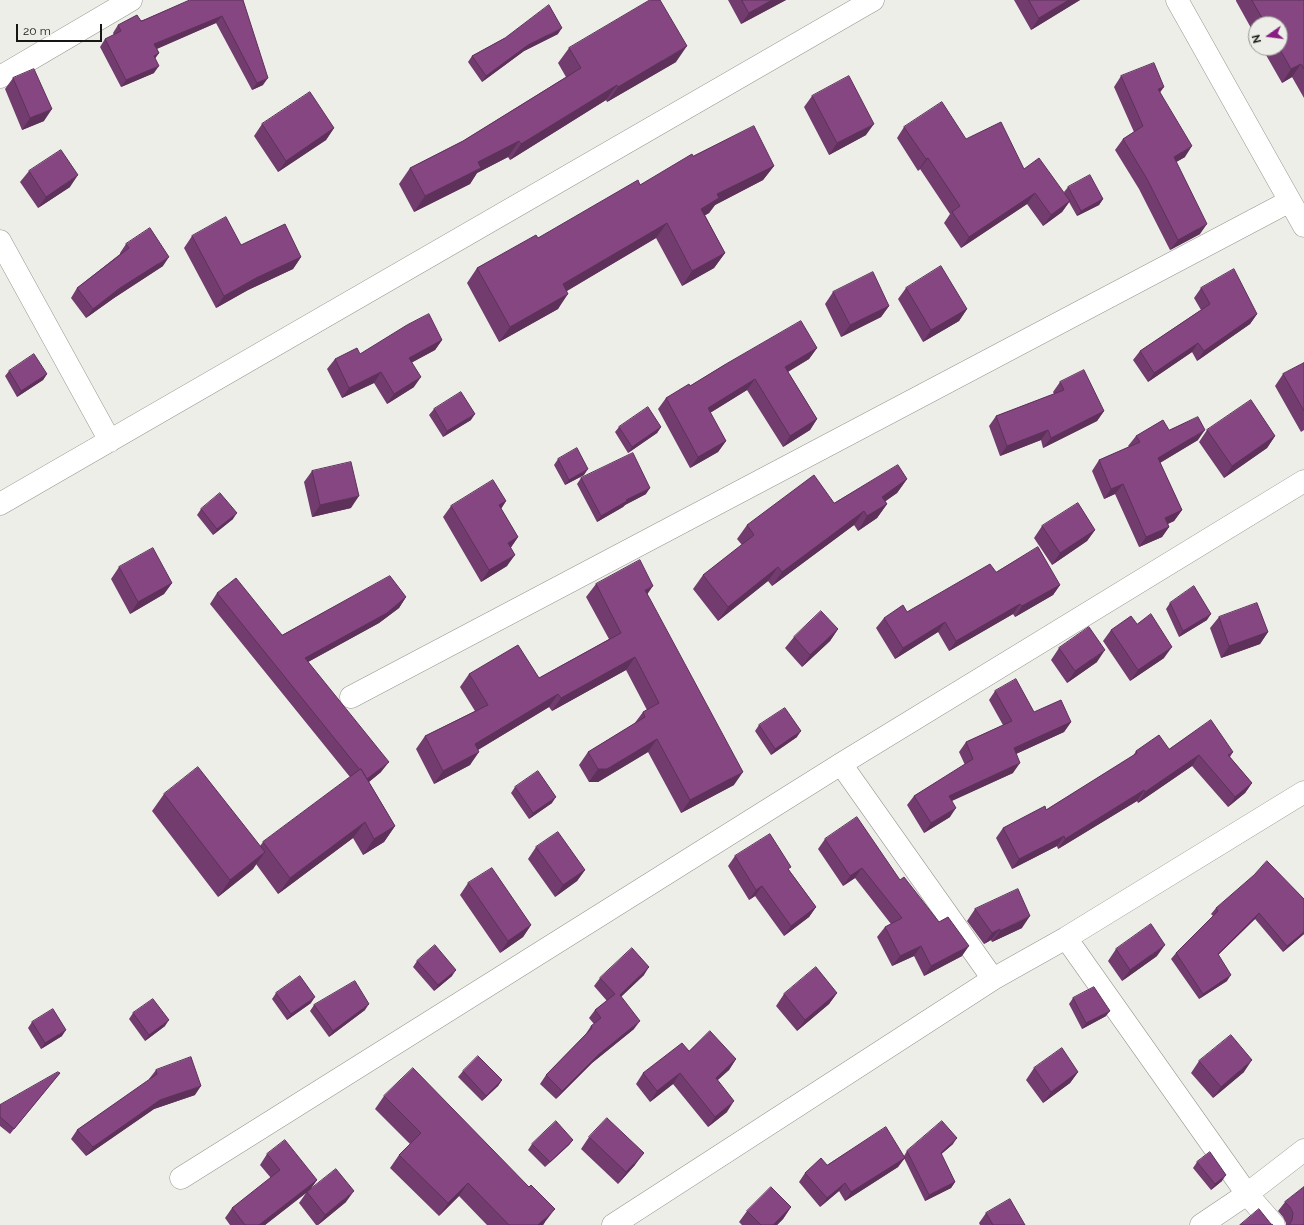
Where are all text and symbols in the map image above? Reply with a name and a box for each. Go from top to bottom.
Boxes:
scale bar [18,16,104,42]
north arrow [1248,16,1288,56]
text: 20 m [23,24,51,38]
text: N [1250,33,1264,44]

